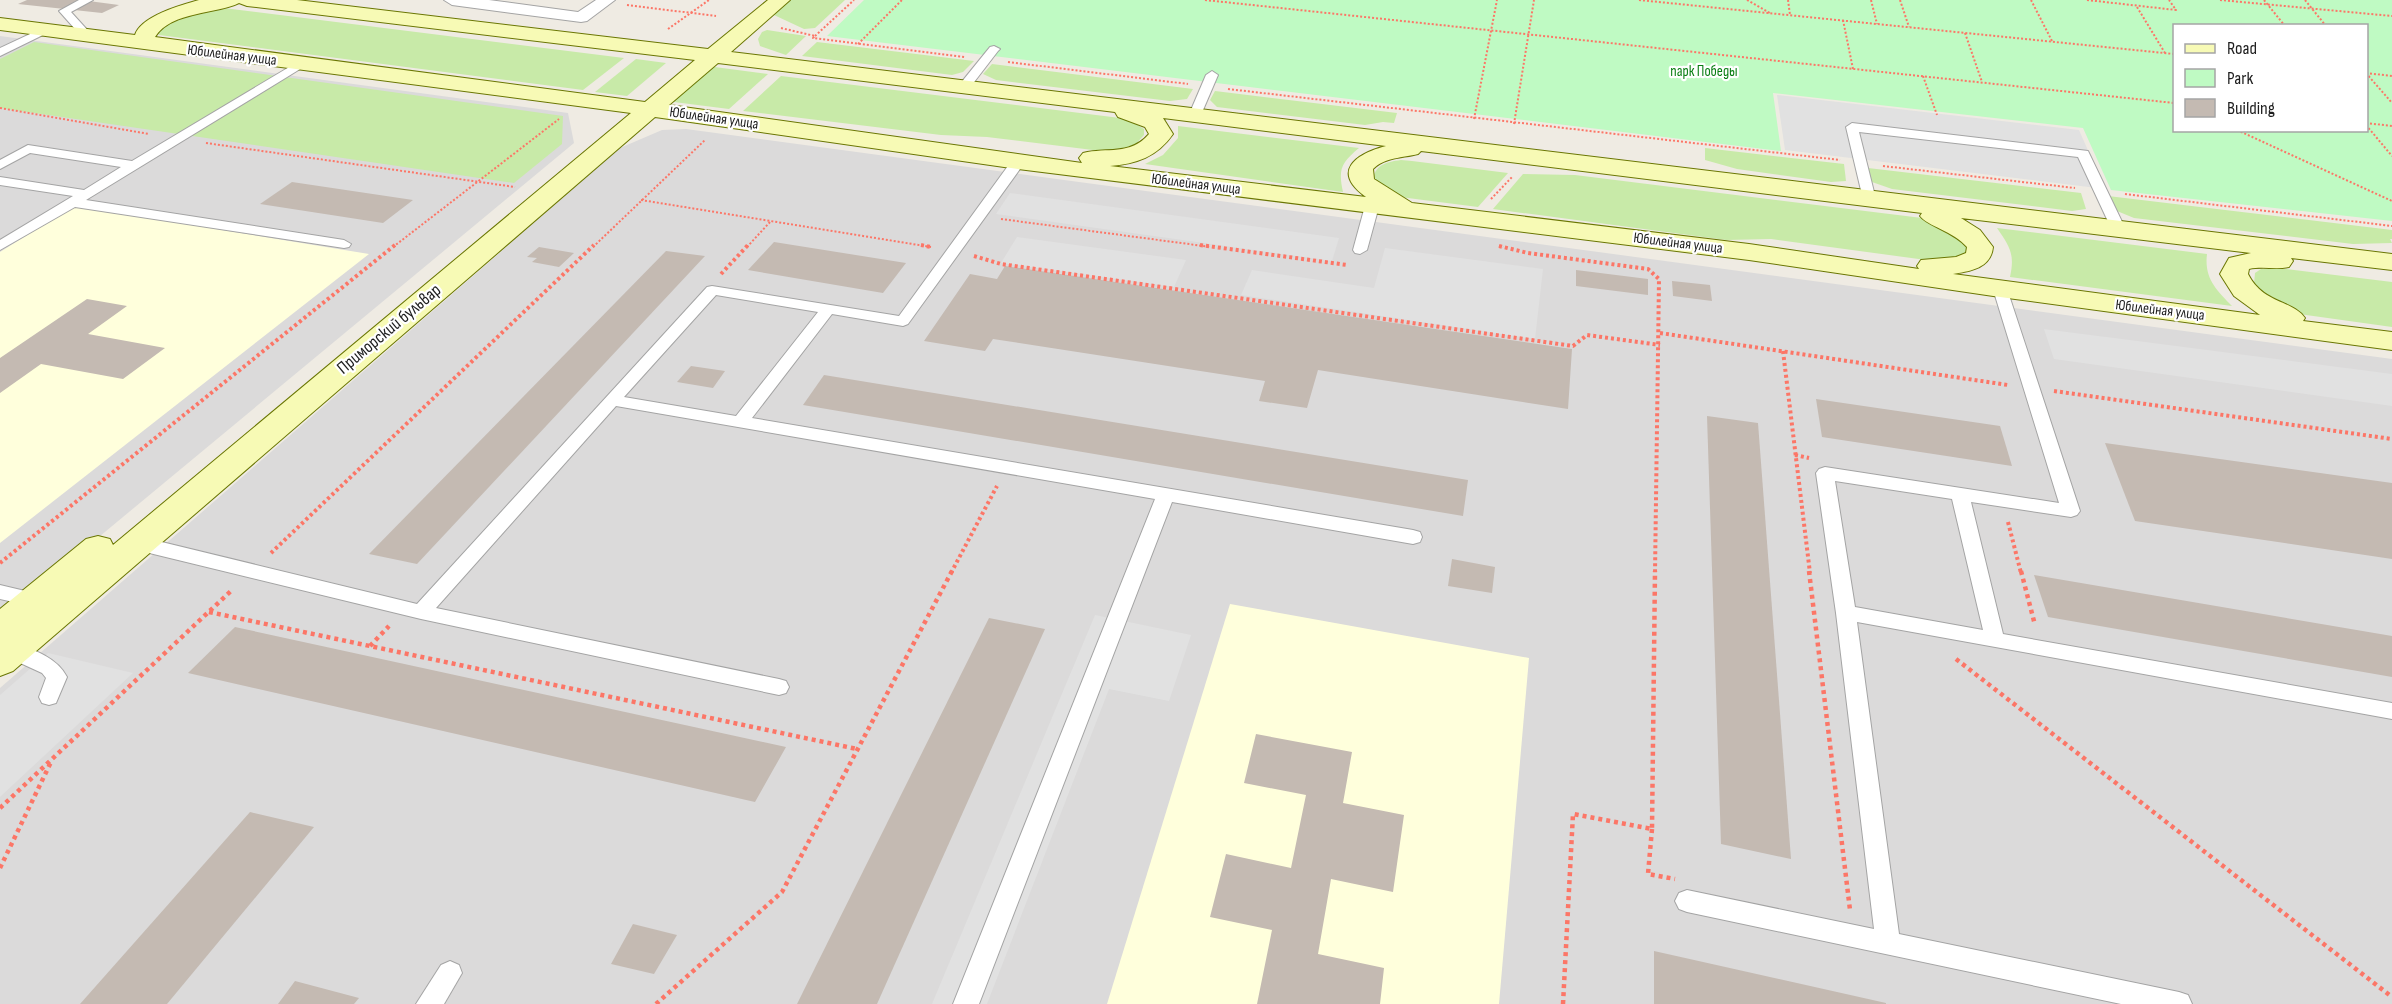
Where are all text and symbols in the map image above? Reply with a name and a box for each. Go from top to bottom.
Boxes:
legend [2173,24,2368,132]
text: Road [2227,38,2257,59]
street label: Юбилейная улица [186,40,278,70]
park label: парк Победы [1670,62,1738,81]
text: Park [2227,68,2253,89]
text: Building [2227,98,2275,119]
street label: Юбилейная улица [668,102,760,134]
street label: Юбилейная улица [1150,169,1242,199]
street label: Юбилейная улица [1632,228,1724,258]
street label: Приморский бульвар [333,279,445,379]
street label: Юбилейная улица [2114,295,2206,325]

